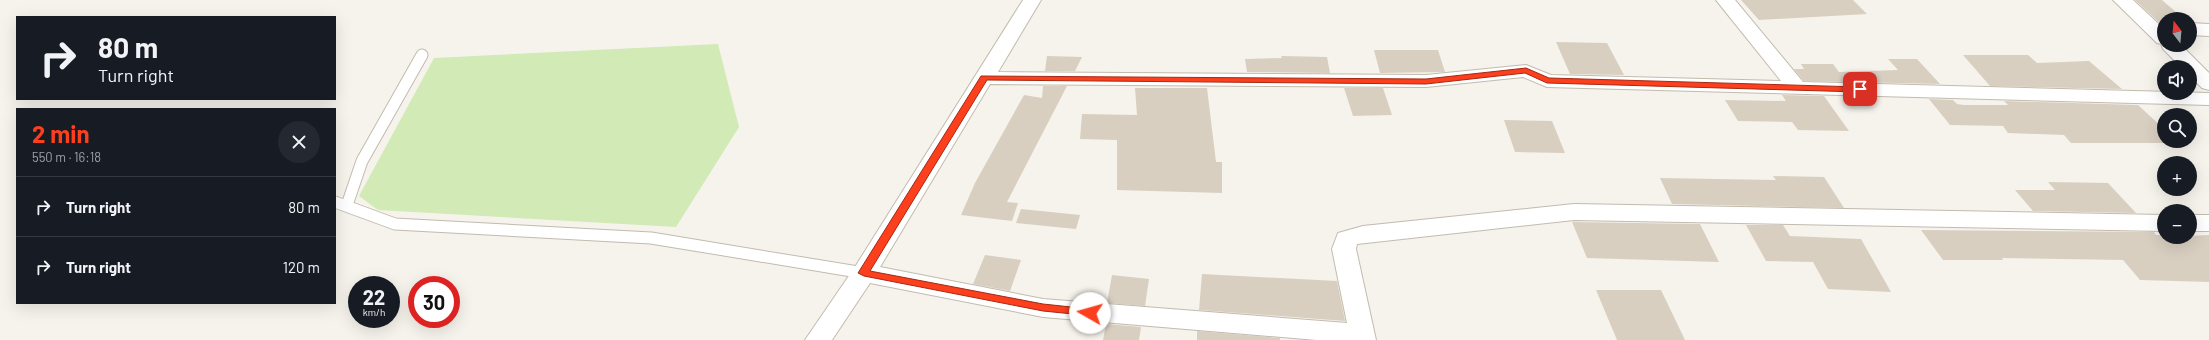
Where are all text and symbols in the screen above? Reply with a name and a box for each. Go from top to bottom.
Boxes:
north arrow [2157,12,2197,52]
map controls [2157,12,2197,244]
text: 80 m [98,30,158,64]
icon: right [32,32,84,84]
button: sound [2157,60,2197,100]
text: Turn right [98,64,174,86]
pin [1843,72,1877,106]
icon: arrive [1849,78,1871,100]
button: search [2157,108,2197,148]
text: 2 min [32,119,90,148]
button: close [278,121,320,163]
text: 550 m · 16:18 [32,149,101,165]
button: + [2157,156,2197,196]
icon: right [32,196,54,218]
text: Turn right [66,198,131,216]
text: 80 m [288,198,320,216]
button: − [2157,204,2197,244]
icon: right [32,256,54,278]
text: Turn right [66,258,131,276]
text: 120 m [283,258,320,276]
speed limit sign: 30 [408,276,460,328]
text: 22 [363,285,385,309]
position arrow [1069,292,1111,334]
text: km/h [363,306,385,318]

